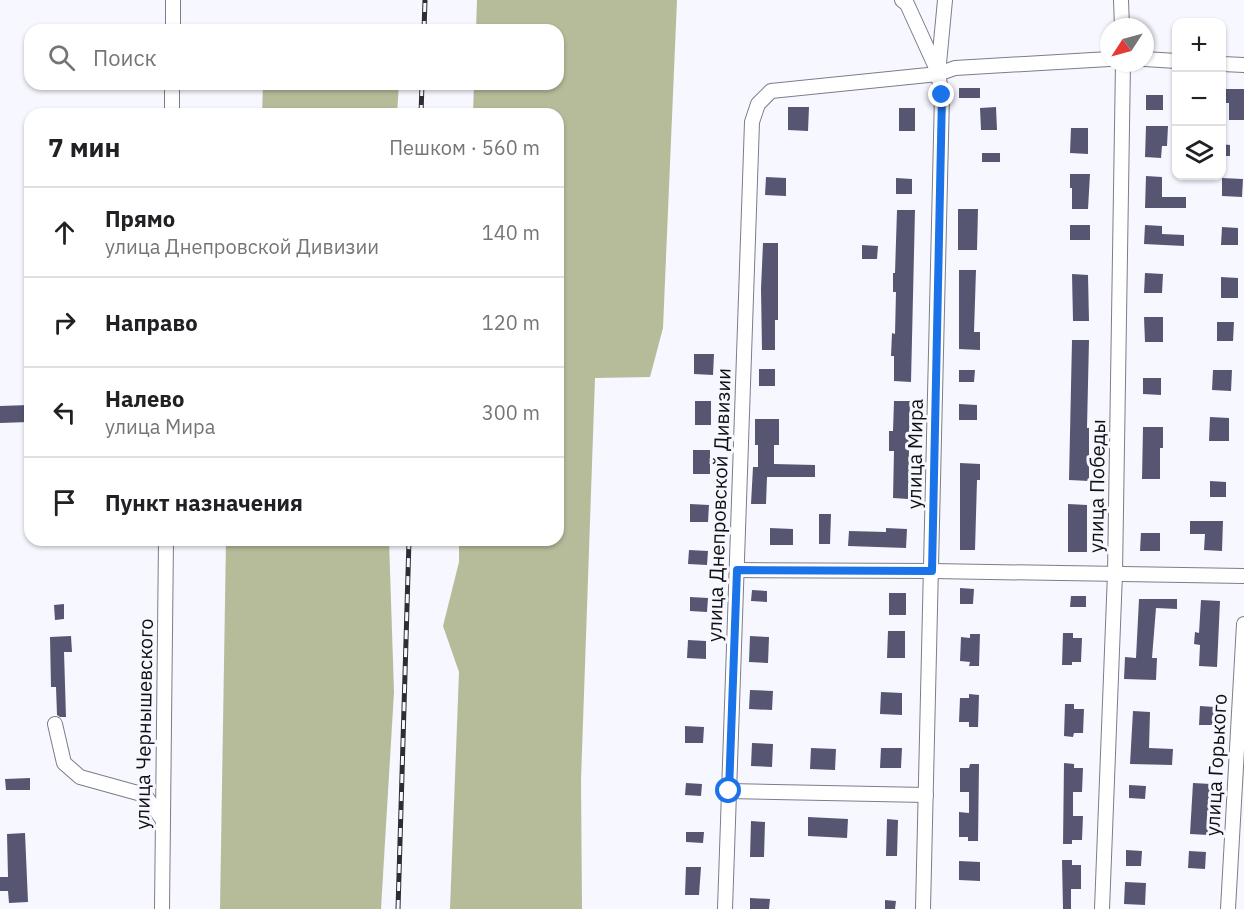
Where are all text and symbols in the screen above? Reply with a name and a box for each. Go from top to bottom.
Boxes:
north arrow [1100,18,1154,72]
map controls [1172,18,1226,180]
button: + [1172,18,1226,72]
search box [24,24,564,90]
icon: search [45,41,78,74]
text: Поиск [93,43,157,72]
button: − [1172,72,1226,126]
route end [928,81,954,107]
button: layers [1172,126,1226,180]
text: 7 мин [48,130,120,164]
text: Пешком · 560 m [389,134,540,161]
text: Прямо [105,204,175,233]
icon: ahead [48,216,81,249]
text: 140 m [482,219,540,246]
text: улица Днепровской Дивизии [105,233,379,260]
icon: right [48,306,81,339]
text: Направо [105,308,198,337]
text: 120 m [482,309,540,336]
street label: улица Днепровской Дивизии [700,368,737,642]
text: Налево [105,384,184,413]
icon: left [48,396,81,429]
street label: улица Мира [900,398,929,509]
text: 300 m [482,399,540,426]
text: улица Мира [105,413,215,440]
street label: улица Победы [1082,419,1111,553]
icon: arrive [48,486,81,519]
text: Пункт назначения [105,488,303,517]
street label: улица Чернышевского [128,618,159,830]
street label: улица Горького [1198,693,1233,837]
route start [715,777,741,803]

